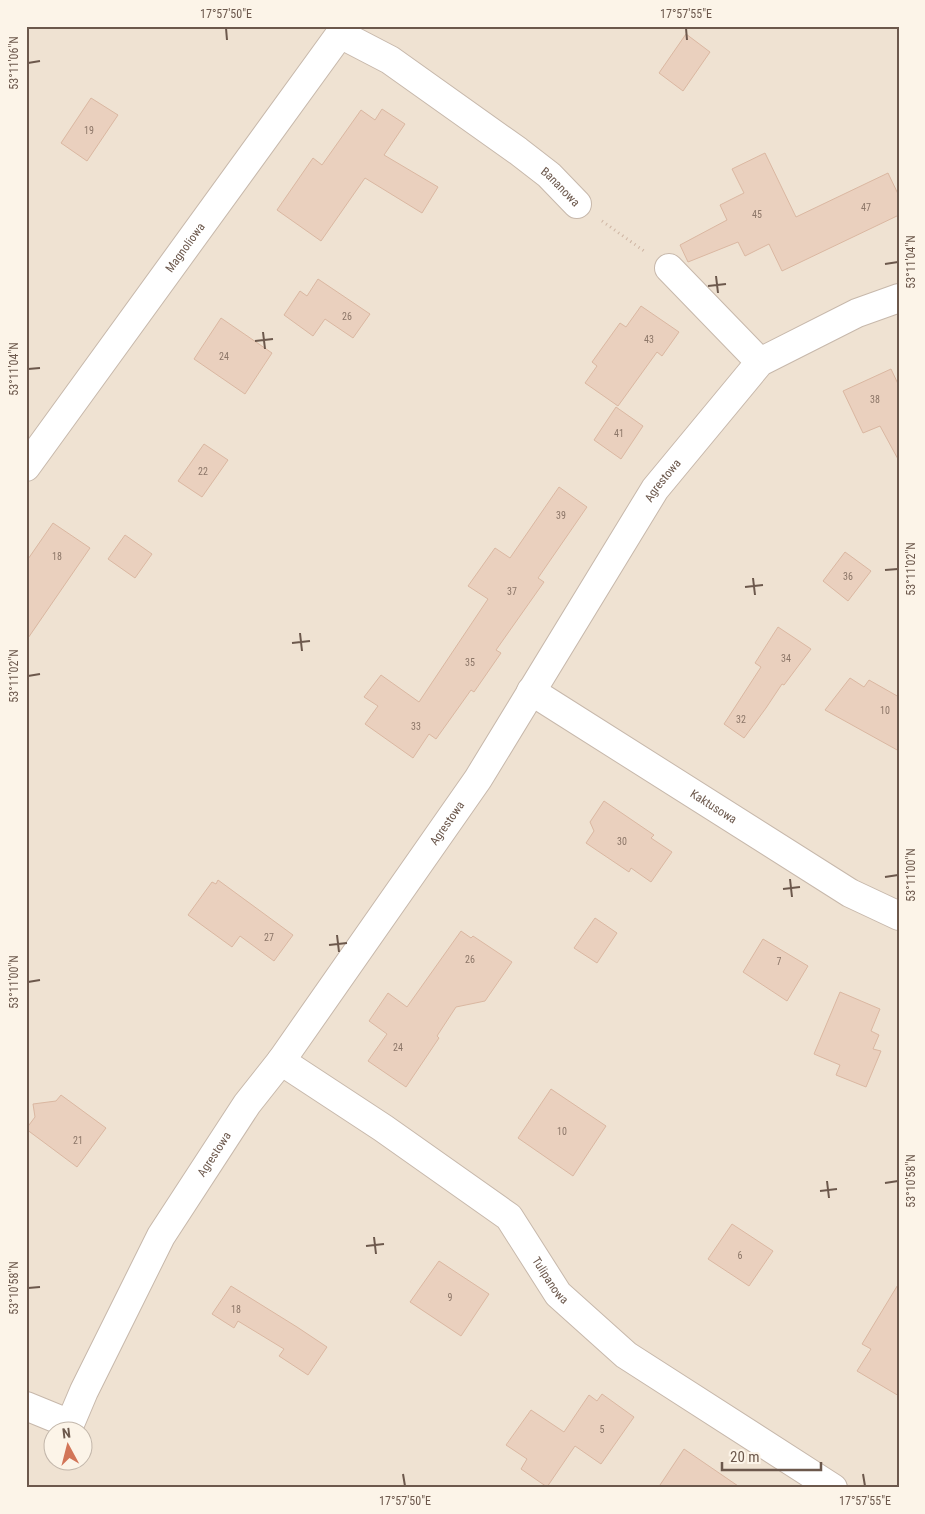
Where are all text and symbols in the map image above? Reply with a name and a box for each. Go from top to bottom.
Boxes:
text: 17°57'50"E [200,7,252,21]
text: 17°57'55"E [660,7,712,21]
text: 53°11'06"N [7,36,21,90]
house number: 19 [84,125,94,136]
street label: Bananowa [538,164,583,210]
house number: 47 [861,202,871,213]
house number: 45 [752,209,762,220]
street label: Magnoliowa [162,220,208,275]
text: 53°11'04"N [904,235,918,289]
house number: 26 [342,311,352,322]
house number: 43 [644,334,654,345]
text: 53°11'04"N [7,342,21,396]
house number: 24 [219,351,229,362]
house number: 38 [870,394,880,405]
house number: 41 [614,428,624,439]
street label: Agrestowa [642,456,684,504]
house number: 22 [198,466,208,477]
house number: 39 [556,510,566,521]
text: 53°11'02"N [904,542,918,596]
house number: 18 [52,551,62,562]
house number: 36 [843,571,853,582]
house number: 37 [507,586,517,597]
text: 53°11'02"N [7,649,21,703]
house number: 34 [781,653,791,664]
house number: 35 [465,657,475,668]
house number: 10 [880,705,890,716]
house number: 32 [736,714,746,725]
house number: 33 [411,721,421,732]
street label: Kaktusowa [688,787,739,827]
street label: Agrestowa [427,798,468,848]
house number: 30 [617,836,627,847]
text: 53°11'00"N [904,848,918,902]
house number: 27 [264,932,274,943]
house number: 26 [465,954,475,965]
text: 53°11'00"N [7,955,21,1009]
house number: 7 [777,956,782,967]
house number: 24 [393,1042,403,1053]
house number: 10 [557,1126,567,1137]
street label: Agrestowa [195,1129,234,1179]
house number: 21 [73,1135,83,1146]
text: 53°10'58"N [904,1154,918,1208]
house number: 6 [738,1250,743,1261]
street label: Tulipanowa [529,1254,571,1307]
text: 53°10'58"N [7,1261,21,1315]
house number: 9 [448,1292,453,1303]
house number: 18 [231,1304,241,1315]
north arrow [42,1422,92,1472]
house number: 5 [600,1424,605,1435]
text: N [61,1425,72,1442]
scale bar [722,1439,821,1471]
text: 20 m [730,1448,760,1466]
text: 17°57'50"E [379,1494,431,1508]
text: 17°57'55"E [839,1494,891,1508]

